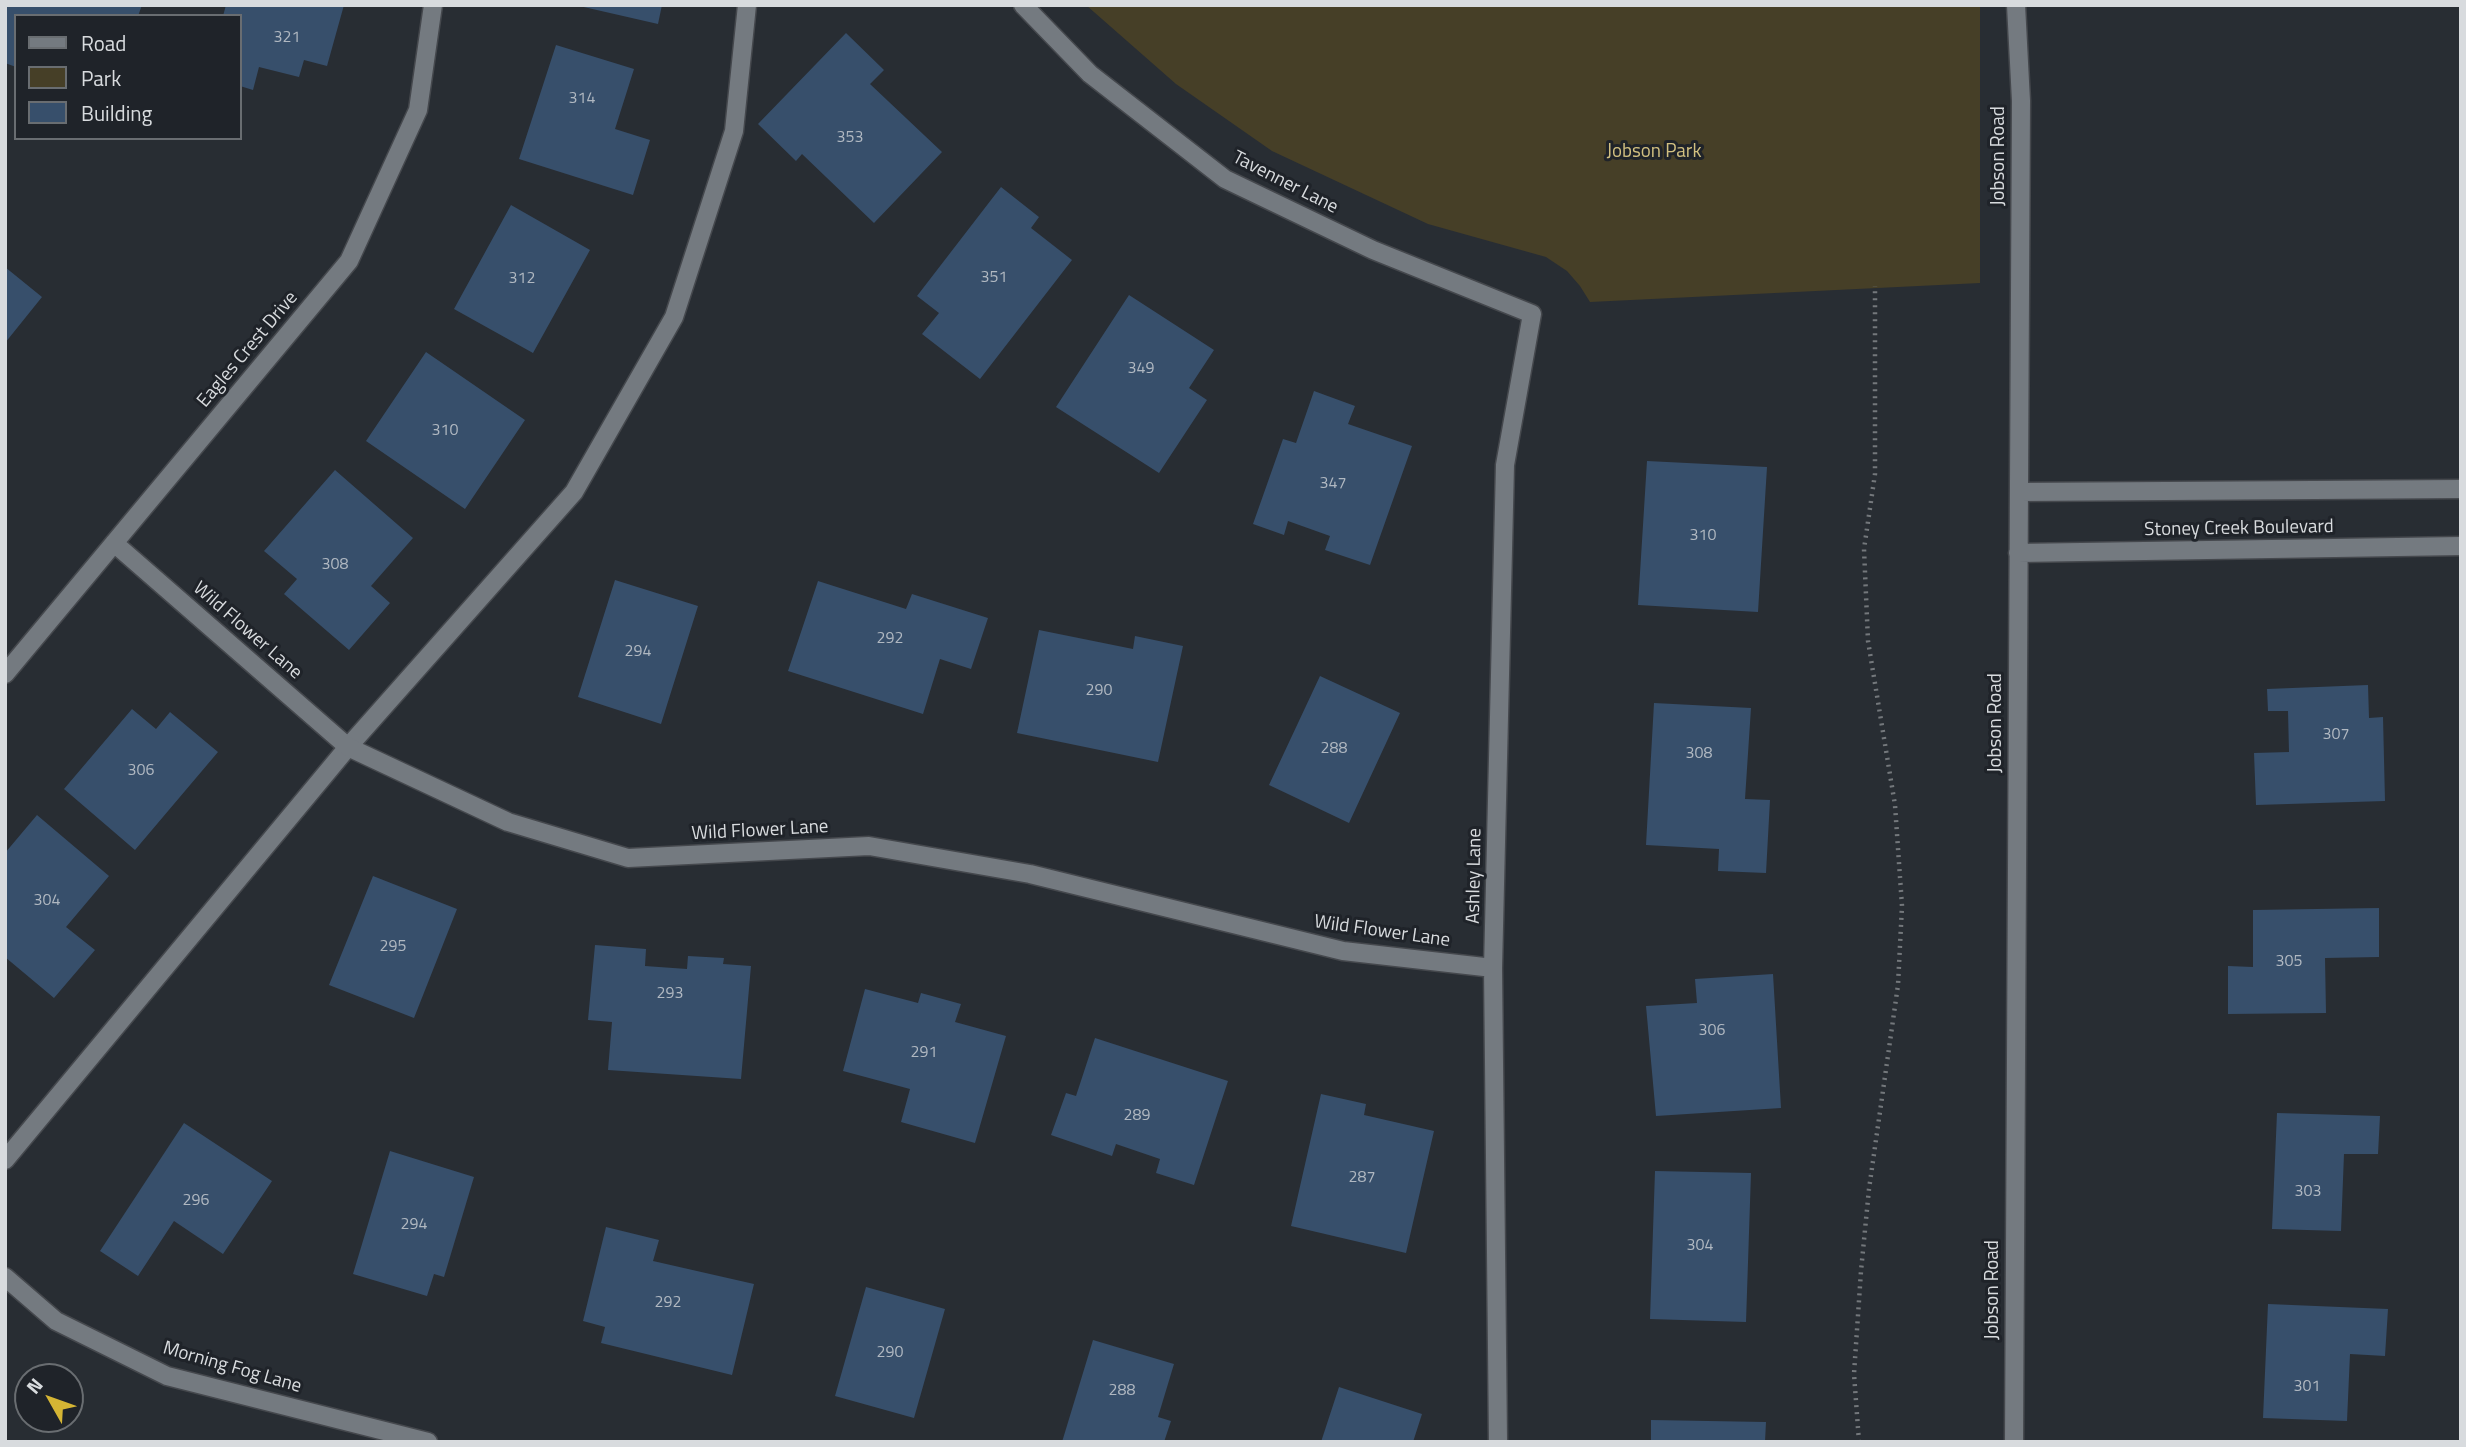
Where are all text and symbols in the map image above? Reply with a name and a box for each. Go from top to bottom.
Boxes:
legend [14,14,242,140]
text: Road [81,27,126,59]
house number: 321 [274,28,300,48]
text: Park [81,62,121,94]
house number: 314 [569,89,595,109]
text: Building [81,97,152,129]
street label: Jobson Road [1988,106,2010,206]
house number: 353 [837,128,863,148]
park label: Jobson Park [1606,141,1702,163]
street label: Tavenner Lane [1228,147,1342,219]
house number: 351 [981,268,1007,288]
house number: 312 [509,269,535,289]
street label: Eagles Crest Drive [193,287,303,413]
house number: 349 [1128,359,1154,379]
house number: 310 [432,421,458,441]
house number: 347 [1320,474,1346,494]
street label: Stoney Creek Boulevard [2144,516,2334,542]
house number: 310 [1690,526,1716,546]
house number: 308 [322,555,348,575]
street label: Wild Flower Lane [188,577,306,685]
house number: 292 [877,629,903,649]
house number: 294 [625,642,651,662]
street label: Jobson Road [1985,673,2007,773]
house number: 290 [1086,681,1112,701]
house number: 307 [2323,725,2349,745]
house number: 288 [1321,739,1347,759]
house number: 308 [1686,744,1712,764]
house number: 306 [128,761,154,781]
street label: Wild Flower Lane [691,816,829,846]
street label: Ashley Lane [1463,828,1487,924]
house number: 304 [34,891,60,911]
street label: Wild Flower Lane [1313,911,1451,953]
house number: 295 [380,937,406,957]
house number: 305 [2276,952,2302,972]
house number: 293 [657,984,683,1004]
house number: 306 [1699,1021,1725,1041]
house number: 291 [911,1043,937,1063]
house number: 289 [1124,1106,1150,1126]
house number: 287 [1349,1168,1375,1188]
house number: 303 [2295,1182,2321,1202]
house number: 296 [183,1191,209,1211]
house number: 294 [401,1215,427,1235]
house number: 304 [1687,1236,1713,1256]
street label: Jobson Road [1982,1240,2004,1340]
house number: 292 [655,1293,681,1313]
street label: Morning Fog Lane [160,1337,304,1399]
house number: 290 [877,1343,903,1363]
north arrow [14,1363,84,1433]
text: N [19,1371,49,1400]
house number: 301 [2294,1377,2320,1397]
house number: 288 [1109,1381,1135,1401]

